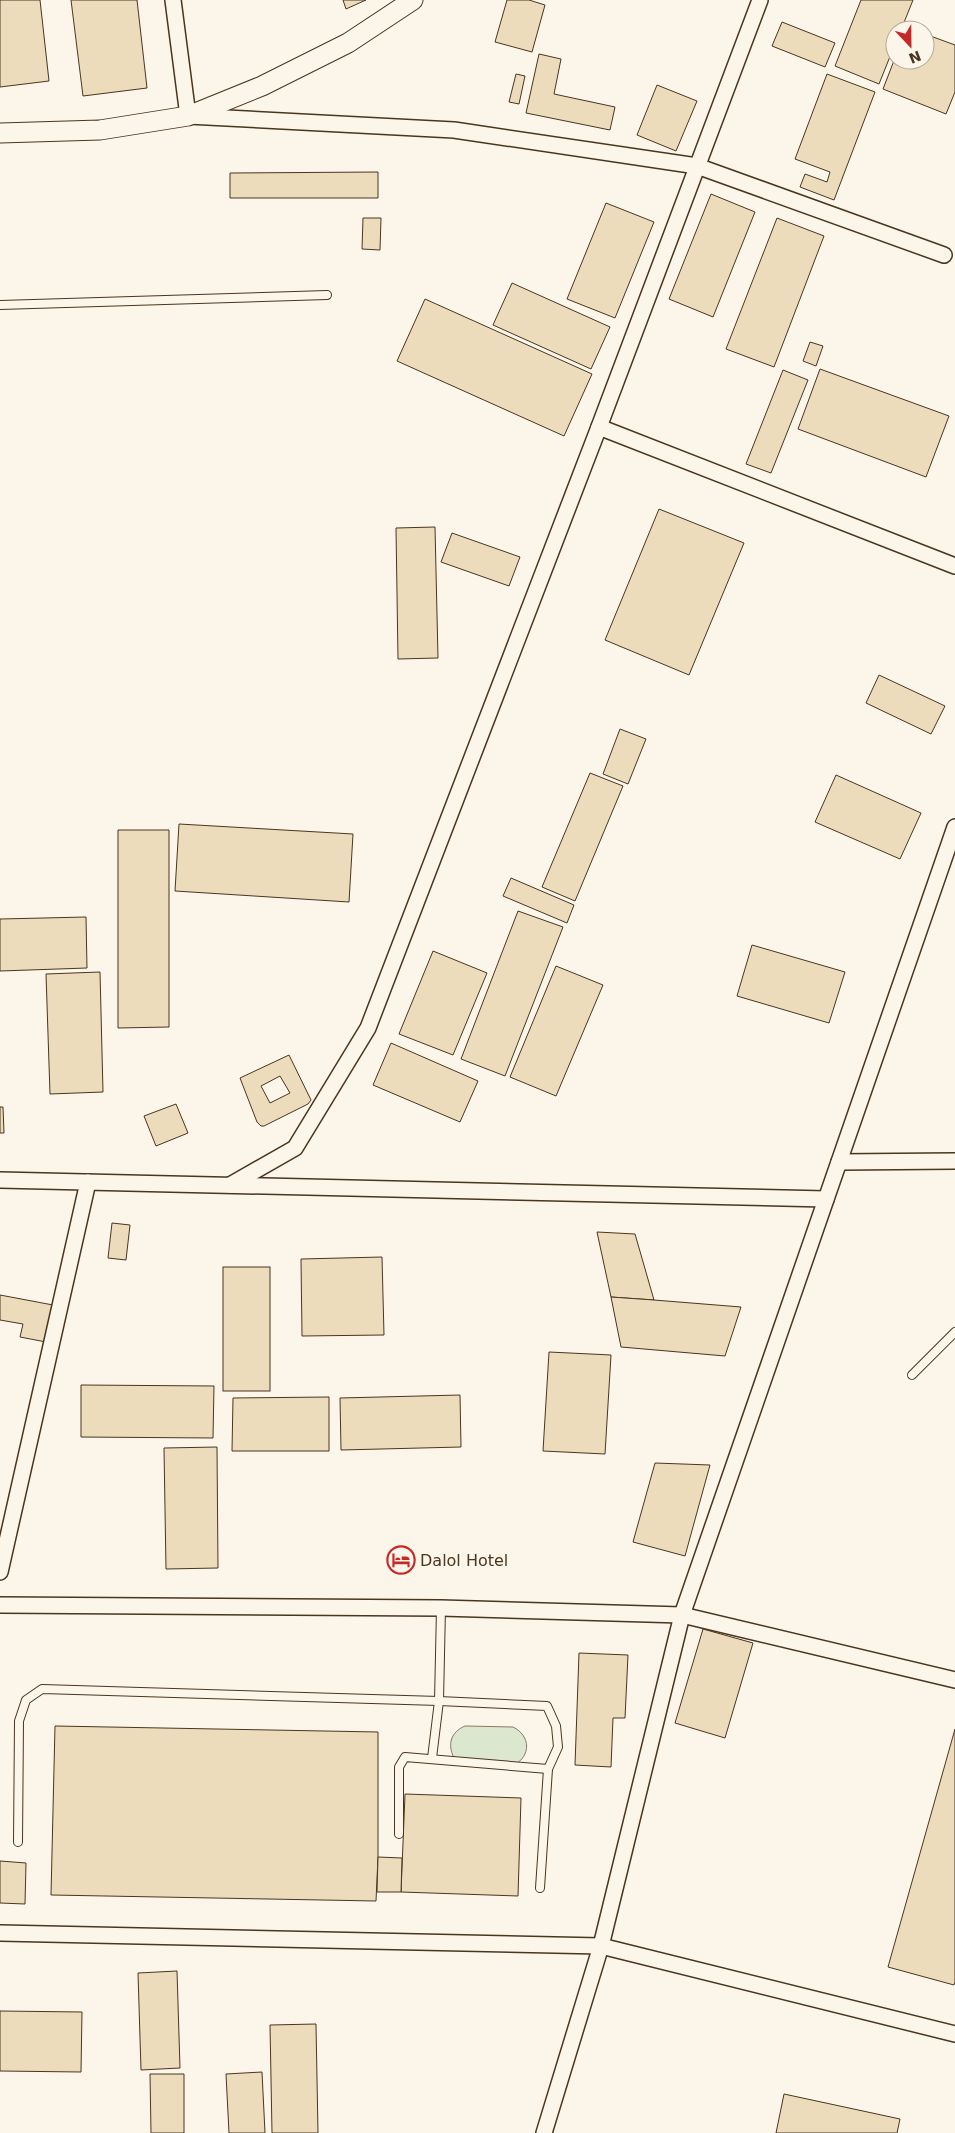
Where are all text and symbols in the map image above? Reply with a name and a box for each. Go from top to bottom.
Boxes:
north arrow [885,20,935,70]
text: N [906,47,923,67]
hotel icon: Dalol Hotel [386,1545,416,1575]
place label: Dalol Hotel [420,1551,508,1570]

